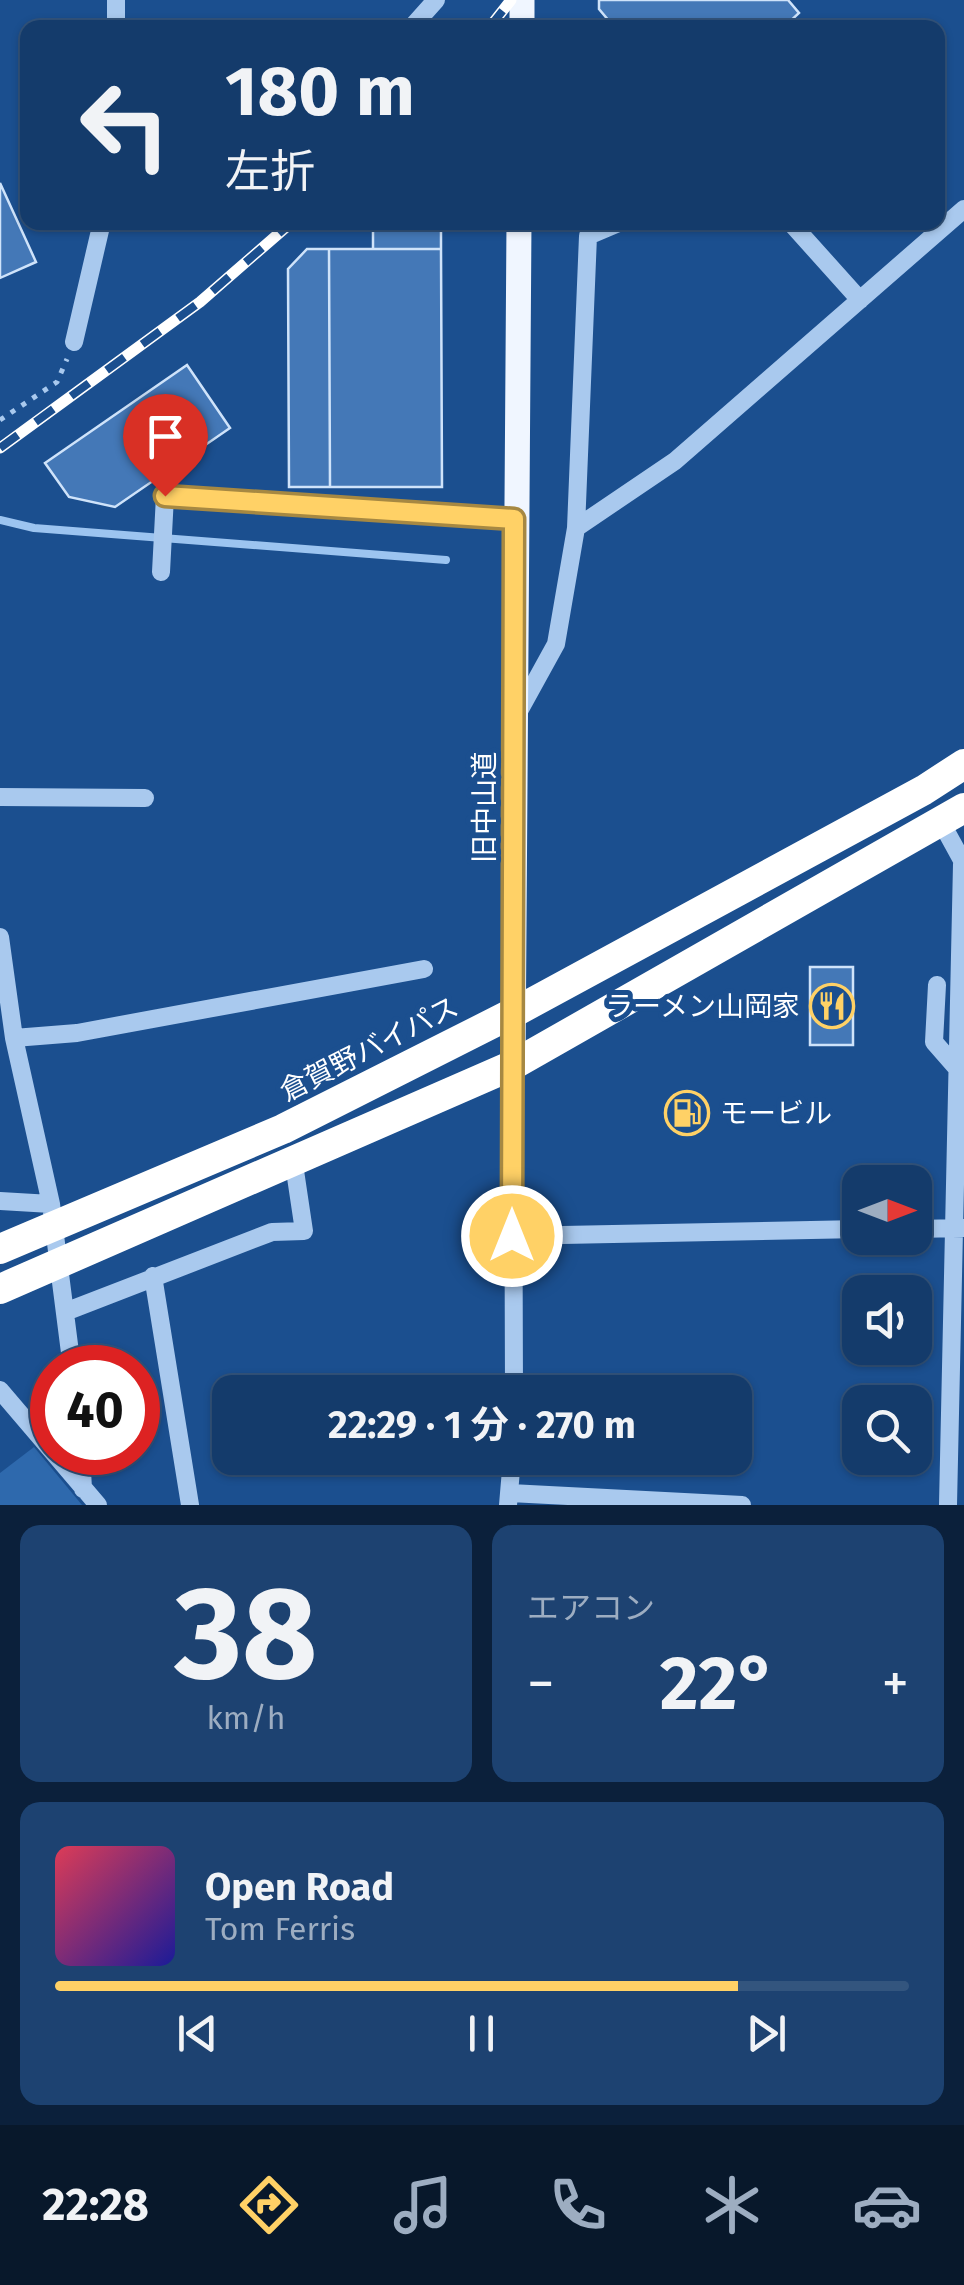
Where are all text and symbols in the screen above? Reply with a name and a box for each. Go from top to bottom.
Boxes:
text: 180 m [225,50,415,134]
icon: left [60,60,190,190]
text: 左折 [225,145,315,199]
pin [123,394,208,497]
icon: arrive [138,409,193,464]
street label: 旧中山道 [468,751,501,863]
restaurant icon: ラーメン山岡家 [809,983,855,1029]
street label: 倉賀野バイパス [274,990,464,1108]
place label: ラーメン山岡家 [605,990,800,1023]
fuel station icon: モービル [664,1090,710,1136]
place label: モービル [720,1097,832,1130]
north arrow [842,1165,932,1255]
map controls [842,1165,932,1475]
position arrow [460,1184,564,1288]
button: sound [842,1275,932,1365]
speed limit sign: 40 [30,1345,160,1475]
button: search [842,1385,932,1475]
text: 22:29 · 1 分 · 270 m [328,1402,636,1448]
text: 38 [174,1556,318,1712]
text: エアコン [527,1589,655,1627]
text: 22° [660,1639,776,1729]
text: − [527,1651,555,1717]
text: + [882,1651,909,1717]
text: km/h [206,1699,286,1737]
text: Open Road [205,1864,394,1910]
text: Tom Ferris [205,1910,355,1948]
icon: previous [170,2006,225,2061]
icon: pause [454,2006,509,2061]
icon: next [739,2006,794,2061]
icon: directions [234,2170,304,2240]
icon: music [388,2170,458,2240]
icon: phone [543,2170,613,2240]
icon: climate [697,2170,767,2240]
icon: car [852,2170,922,2240]
text: 22:28 [42,2178,149,2232]

